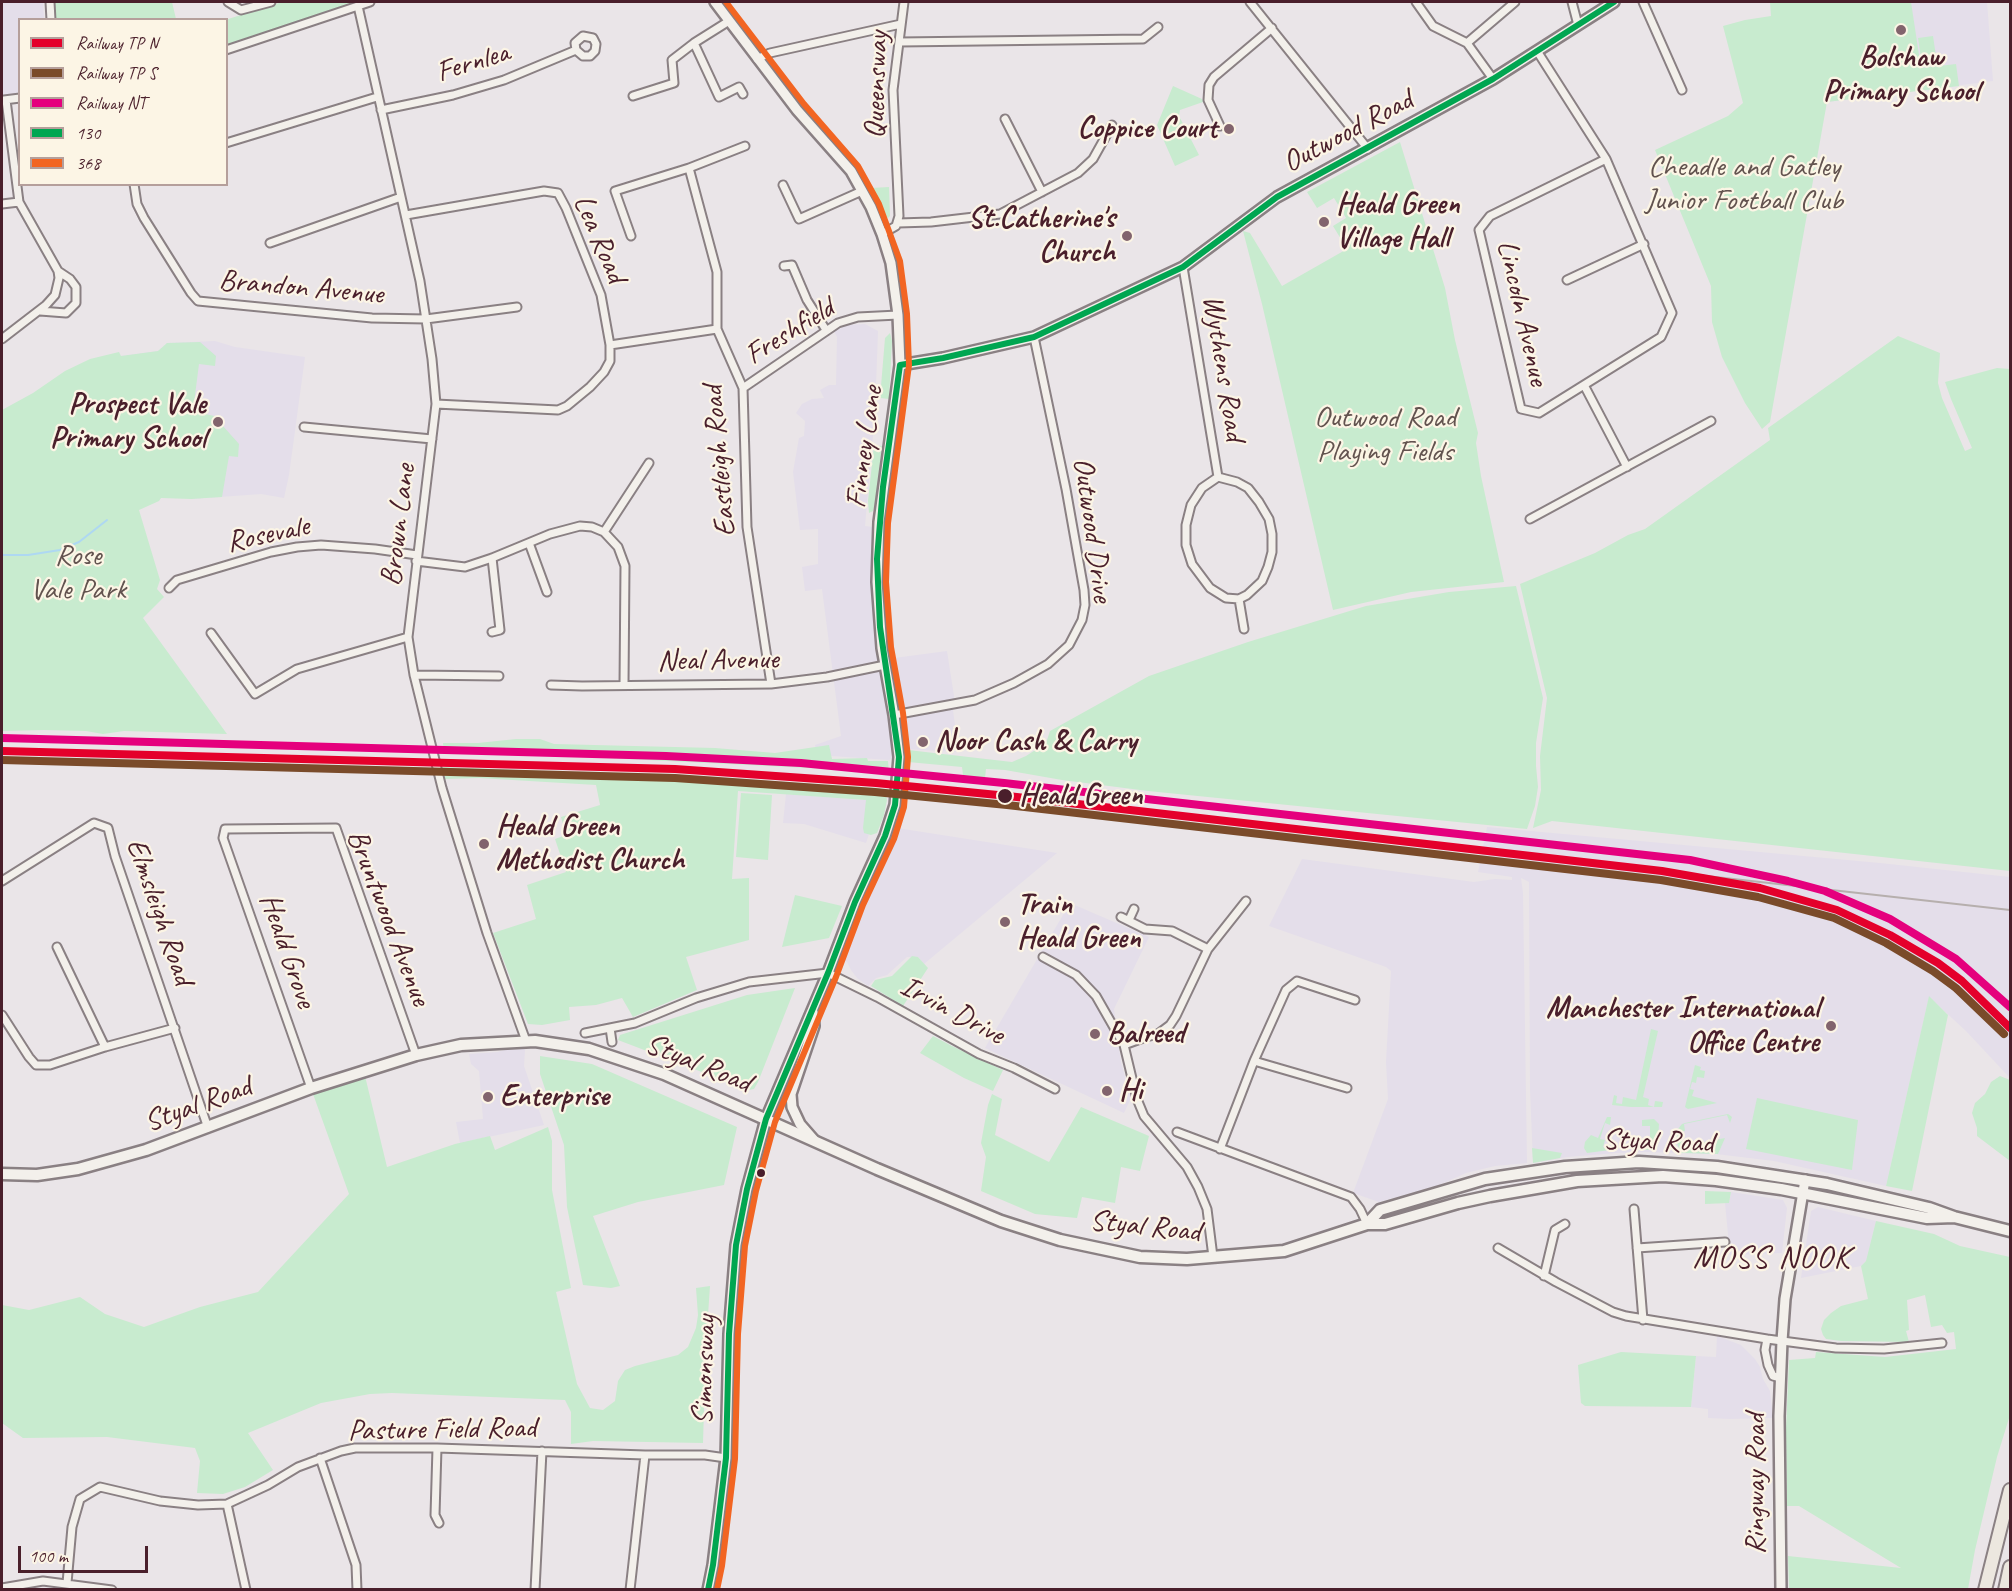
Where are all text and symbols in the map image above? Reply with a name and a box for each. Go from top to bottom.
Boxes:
legend [18,18,228,186]
marker: Bolshaw Primary School [1894,23,1908,37]
street label: Queensway [857,31,897,139]
text: Railway TP N [76,32,158,54]
street label: Fernlea [432,35,514,91]
place label: Bolshaw Primary School [1823,40,1979,110]
text: Railway TP S [76,62,157,84]
street label: Outwood Road [1277,83,1419,181]
text: Railway NT [76,92,146,114]
place label: Coppice Court [1078,111,1217,147]
text: 130 [76,122,100,144]
marker: Coppice Court [1222,122,1236,136]
park label: Cheadle and Gatley Junior Football Club [1645,149,1843,219]
text: 368 [76,152,100,174]
place label: Heald Green Village Hall [1336,187,1460,258]
street label: Lea Road [564,190,634,288]
place label: St.Catherine's Church [968,201,1115,272]
marker: Heald Green Village Hall [1317,215,1331,229]
marker: St.Catherine's Church [1120,229,1134,243]
street label: Lincoln Avenue [1488,237,1556,389]
street label: Brandon Avenue [217,263,385,313]
street label: Freshfield [739,291,841,373]
street label: Wythens Road [1194,293,1252,443]
street label: Eastleigh Road [695,384,745,538]
street label: Finney Lane [839,384,891,510]
place label: Prospect Vale Primary School [50,387,206,458]
park label: Outwood Road Playing Fields [1314,400,1456,470]
marker: Prospect Vale Primary School [211,415,225,429]
street label: Outwood Drive [1064,455,1120,605]
street label: Brown Lane [374,462,424,588]
street label: Rosevale [223,509,313,561]
park label: Rose Vale Park [30,538,126,608]
street label: Neal Avenue [657,642,779,680]
place label: Noor Cash & Carry [935,724,1136,760]
marker: Noor Cash & Carry [916,735,930,749]
place label: Heald Green [1019,778,1143,814]
marker: Heald Green [996,787,1014,805]
place label: Heald Green Methodist Church [496,809,684,880]
street label: Bruntwood Avenue [338,825,438,1011]
street label: Elmsleigh Road [117,834,201,990]
marker: Heald Green Methodist Church [477,837,491,851]
place label: Train Heald Green [1017,887,1141,958]
street label: Heald Grove [251,889,323,1013]
marker: Train Heald Green [998,915,1012,929]
street label: Irvin Drive [894,969,1010,1053]
place label: Manchester International Office Centre [1546,991,1819,1062]
place label: Balreed [1107,1016,1184,1052]
marker: Manchester International Office Centre [1824,1019,1838,1033]
street label: Styal Road [640,1027,756,1101]
marker: Balreed [1088,1027,1102,1041]
street label: Styal Road [140,1069,256,1141]
place label: Hi [1119,1073,1142,1109]
place label: Enterprise [500,1079,609,1115]
marker: Hi [1100,1084,1114,1098]
marker: Enterprise [481,1090,495,1104]
street label: Styal Road [1602,1122,1714,1162]
unlabelled marker [755,1167,767,1179]
street label: Styal Road [1088,1203,1202,1251]
district label: MOSS NOOK [1694,1240,1850,1278]
street label: Simonsway [685,1314,725,1426]
street label: Pasture Field Road [347,1410,537,1450]
street label: Ringway Road [1738,1413,1774,1555]
scale bar [21,1534,152,1572]
text: 100 m [29,1545,68,1567]

